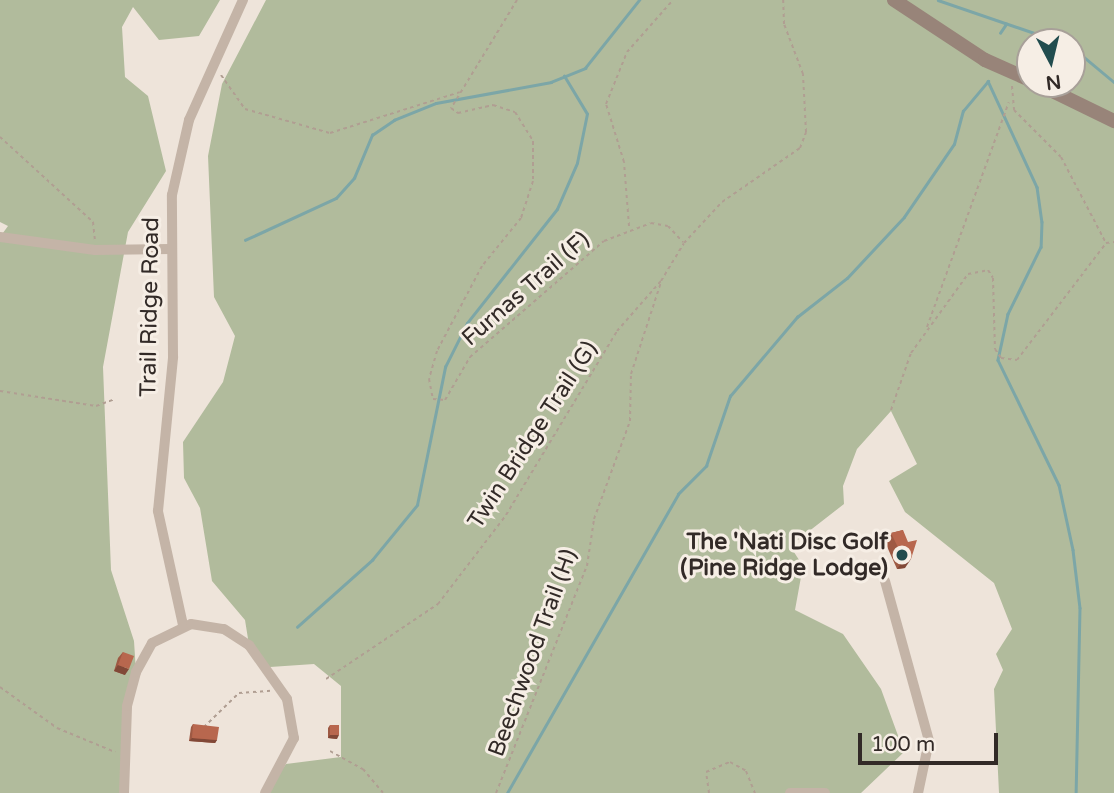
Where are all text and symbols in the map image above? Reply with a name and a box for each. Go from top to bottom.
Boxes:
north arrow [1016,28,1086,98]
text: N [1044,70,1062,94]
street label: Trail Ridge Road [135,217,165,397]
street label: Furnas Trail (F) [456,226,596,352]
street label: Twin Bridge Trail (G) [462,336,604,534]
place label: The 'Nati Disc Golf (Pine Ridge Lodge) [680,528,888,582]
street label: Beechwood Trail (H) [483,546,583,760]
marker: The 'Nati Disc Golf (Pine Ridge Lodge) [894,547,910,563]
scale bar [862,720,1002,764]
text: 100 m [871,732,935,757]

